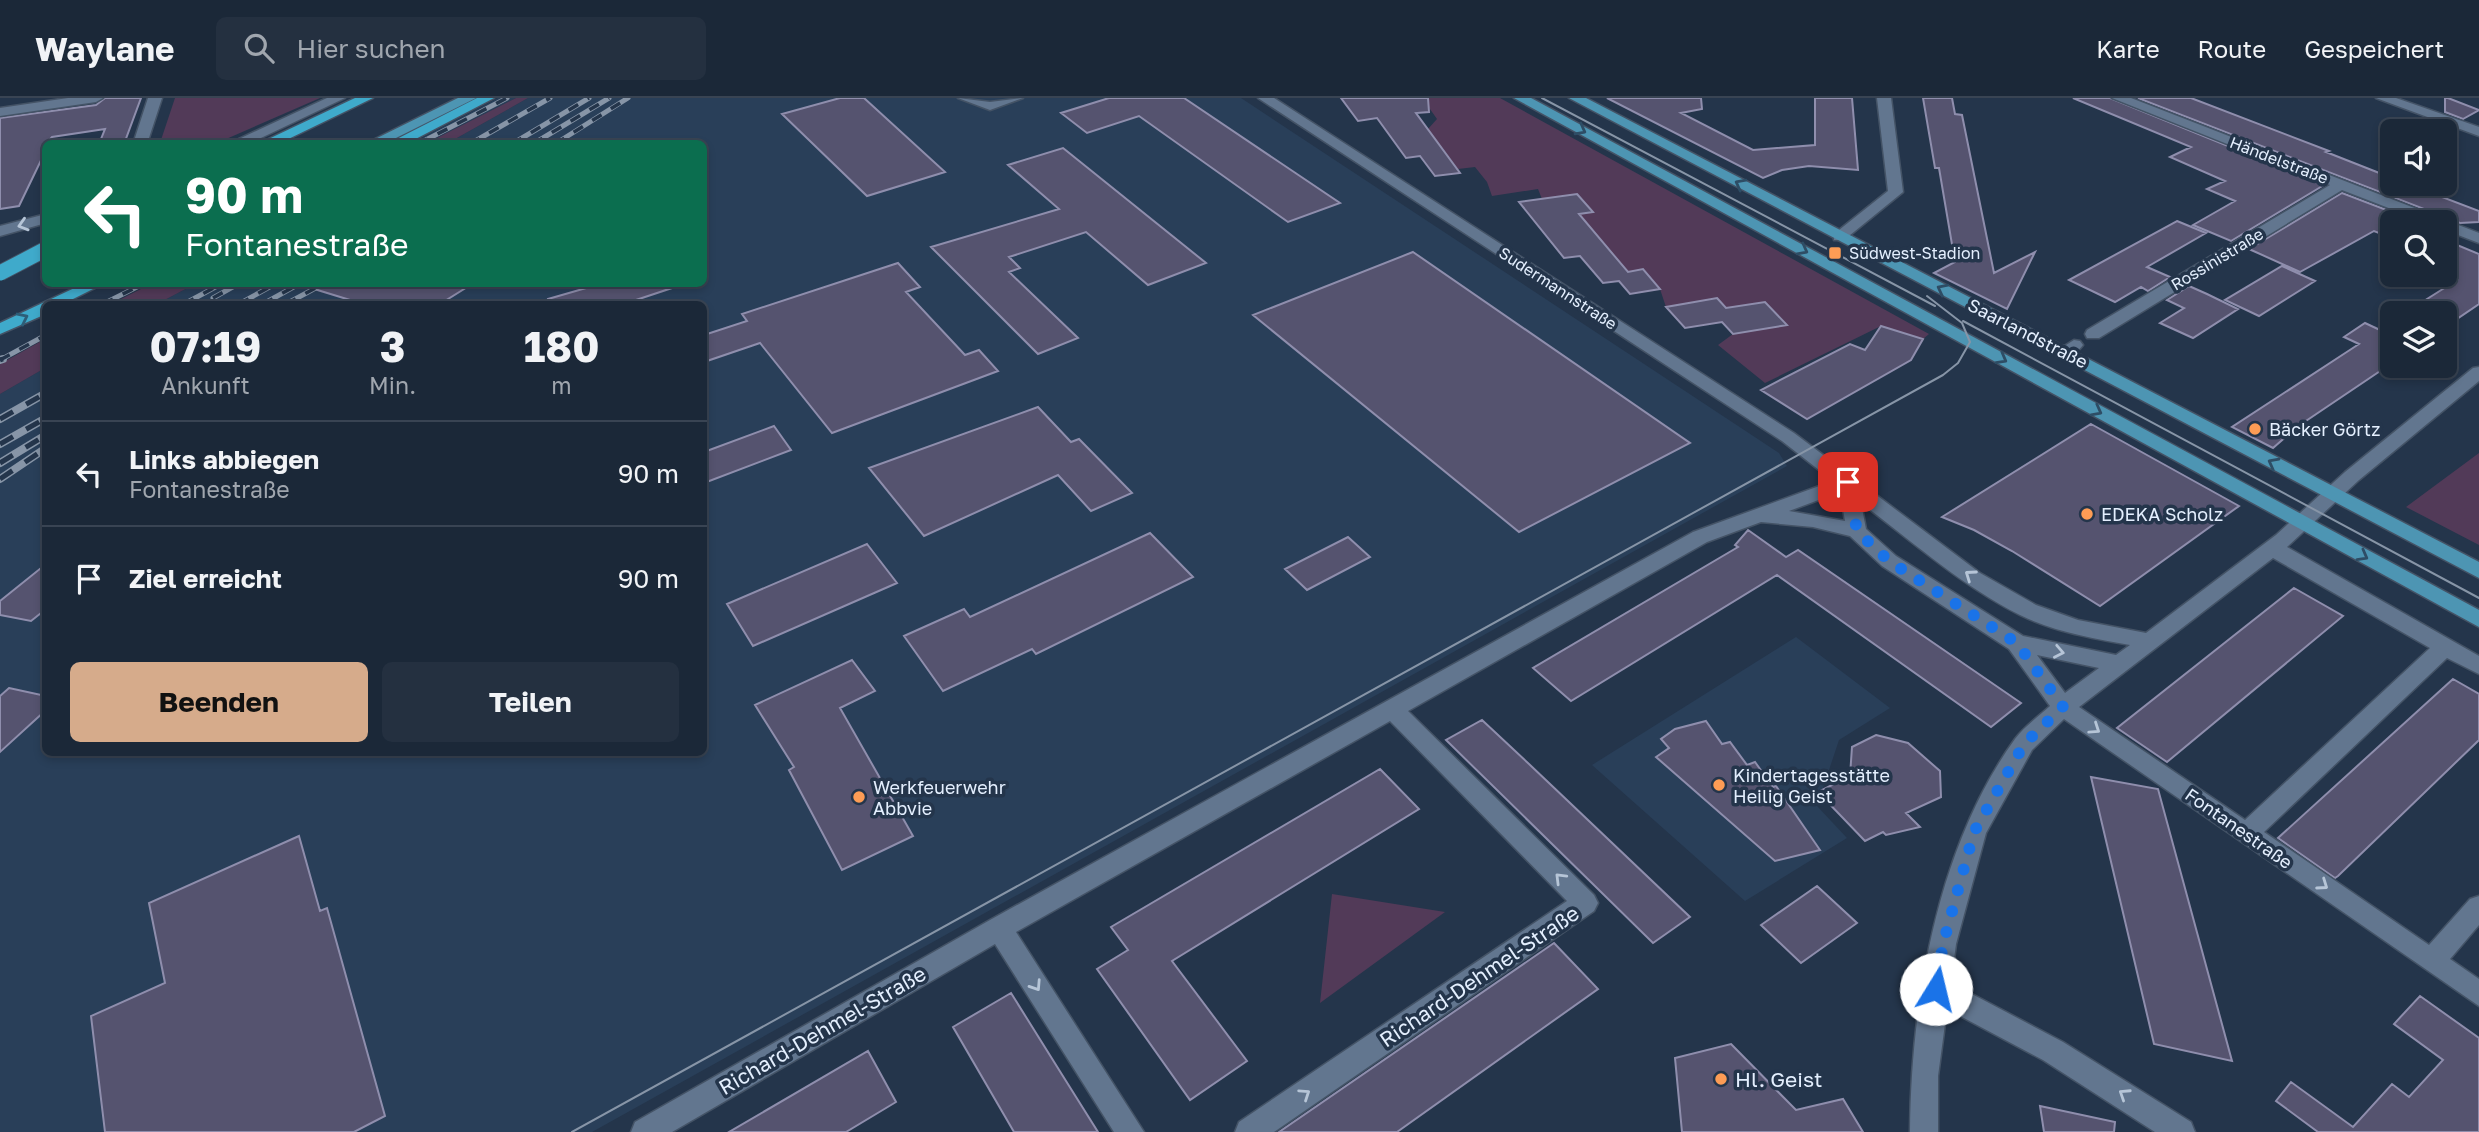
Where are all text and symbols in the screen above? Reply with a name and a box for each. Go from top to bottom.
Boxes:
search box [216,17,706,80]
text: Waylane [35,29,174,68]
icon: search [240,29,278,67]
text: Hier suchen [296,33,446,64]
text: Karte [2096,34,2160,63]
text: Route [2198,34,2266,63]
text: Gespeichert [2304,34,2444,63]
map controls [2380,119,2457,378]
button: sound [2380,119,2457,196]
one-way arrow [1574,122,1586,136]
street label: Händelstraße [2227,132,2331,188]
text: 90 m [185,165,303,224]
icon: left [70,168,161,259]
one-way arrow [1734,179,1747,193]
button: search [2380,210,2457,287]
one-way arrow [17,216,29,231]
street label: Rossinistraße [2167,224,2267,294]
text: Fontanestraße [185,225,409,263]
street label: Sudermannstraße [1495,242,1621,334]
one-way arrow [1795,242,1808,255]
place label: Südwest-Stadion [1849,243,1980,263]
marker: Südwest-Stadion [1827,245,1843,261]
one-way arrow [1937,283,1949,297]
street label: Saarlandstraße [1964,293,2092,373]
button: layers [2380,301,2457,378]
one-way arrow [16,313,28,327]
text: 07:19 [150,321,262,371]
text: 3 [380,321,405,371]
text: 180 [524,321,599,371]
one-way arrow [1995,351,2008,364]
text: Ankunft [161,371,250,399]
text: Min. [369,371,416,399]
text: m [551,371,572,399]
one-way arrow [2090,402,2102,416]
place label: Bäcker Görtz [2269,418,2380,440]
marker: Bäcker Görtz [2247,421,2263,437]
text: Links abbiegen [129,444,319,475]
pin [1818,452,1878,512]
icon: left [70,455,108,493]
one-way arrow [2268,457,2281,471]
text: 90 m [618,458,679,489]
icon: arrive [1829,463,1867,501]
text: Fontanestraße [129,475,290,503]
place label: EDEKA Scholz [2101,503,2223,525]
marker: EDEKA Scholz [2079,506,2095,522]
one-way arrow [2356,548,2368,561]
icon: arrive [70,560,108,598]
text: Ziel erreicht [129,563,282,594]
text: 90 m [618,563,679,594]
one-way arrow [1965,571,1978,583]
one-way arrow [2053,643,2065,658]
button: Beenden [70,662,368,742]
button: Teilen [382,662,679,742]
one-way arrow [2087,721,2100,733]
place label: Kindertagesstätte Heilig Geist [1733,764,1890,807]
place label: Werkfeuerwehr Abbvie [873,776,1006,819]
marker: Kindertagesstätte Heilig Geist [1711,777,1727,793]
street label: Fontanestraße [2181,783,2297,873]
marker: Werkfeuerwehr Abbvie [851,789,867,805]
one-way arrow [1555,873,1568,886]
one-way arrow [2315,877,2328,889]
street label: Richard-Dehmel-Straße [1374,899,1584,1053]
position arrow [1899,952,1973,1026]
street label: Richard-Dehmel-Straße [714,960,930,1100]
one-way arrow [1027,978,1040,991]
place label: Hl. Geist [1735,1066,1822,1092]
marker: Hl. Geist [1713,1071,1729,1087]
one-way arrow [1298,1089,1311,1102]
one-way arrow [2119,1089,2132,1102]

